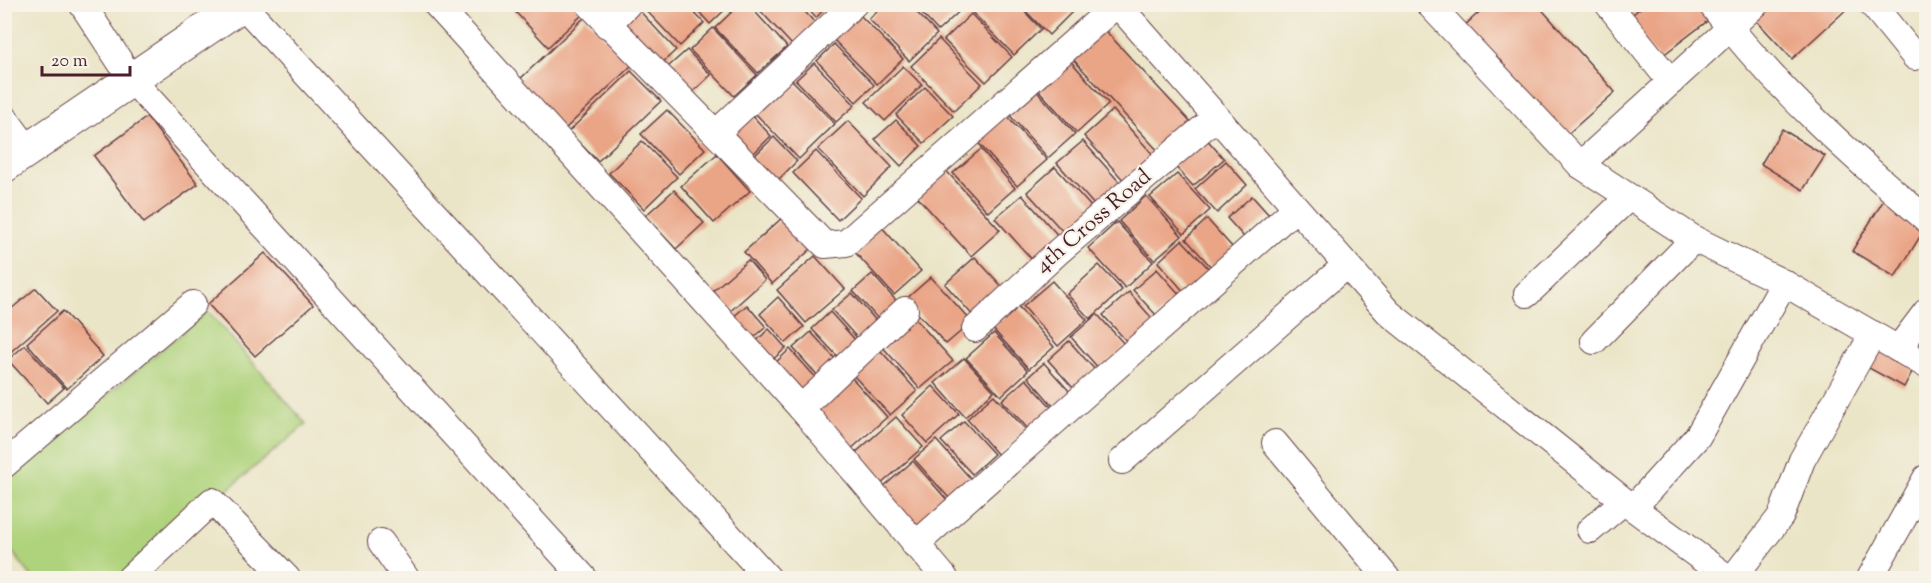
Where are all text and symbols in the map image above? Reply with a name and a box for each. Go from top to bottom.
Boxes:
scale bar [42,39,130,77]
text: 20 m [51,49,88,75]
street label: 4th Cross Road [1029,162,1159,282]

